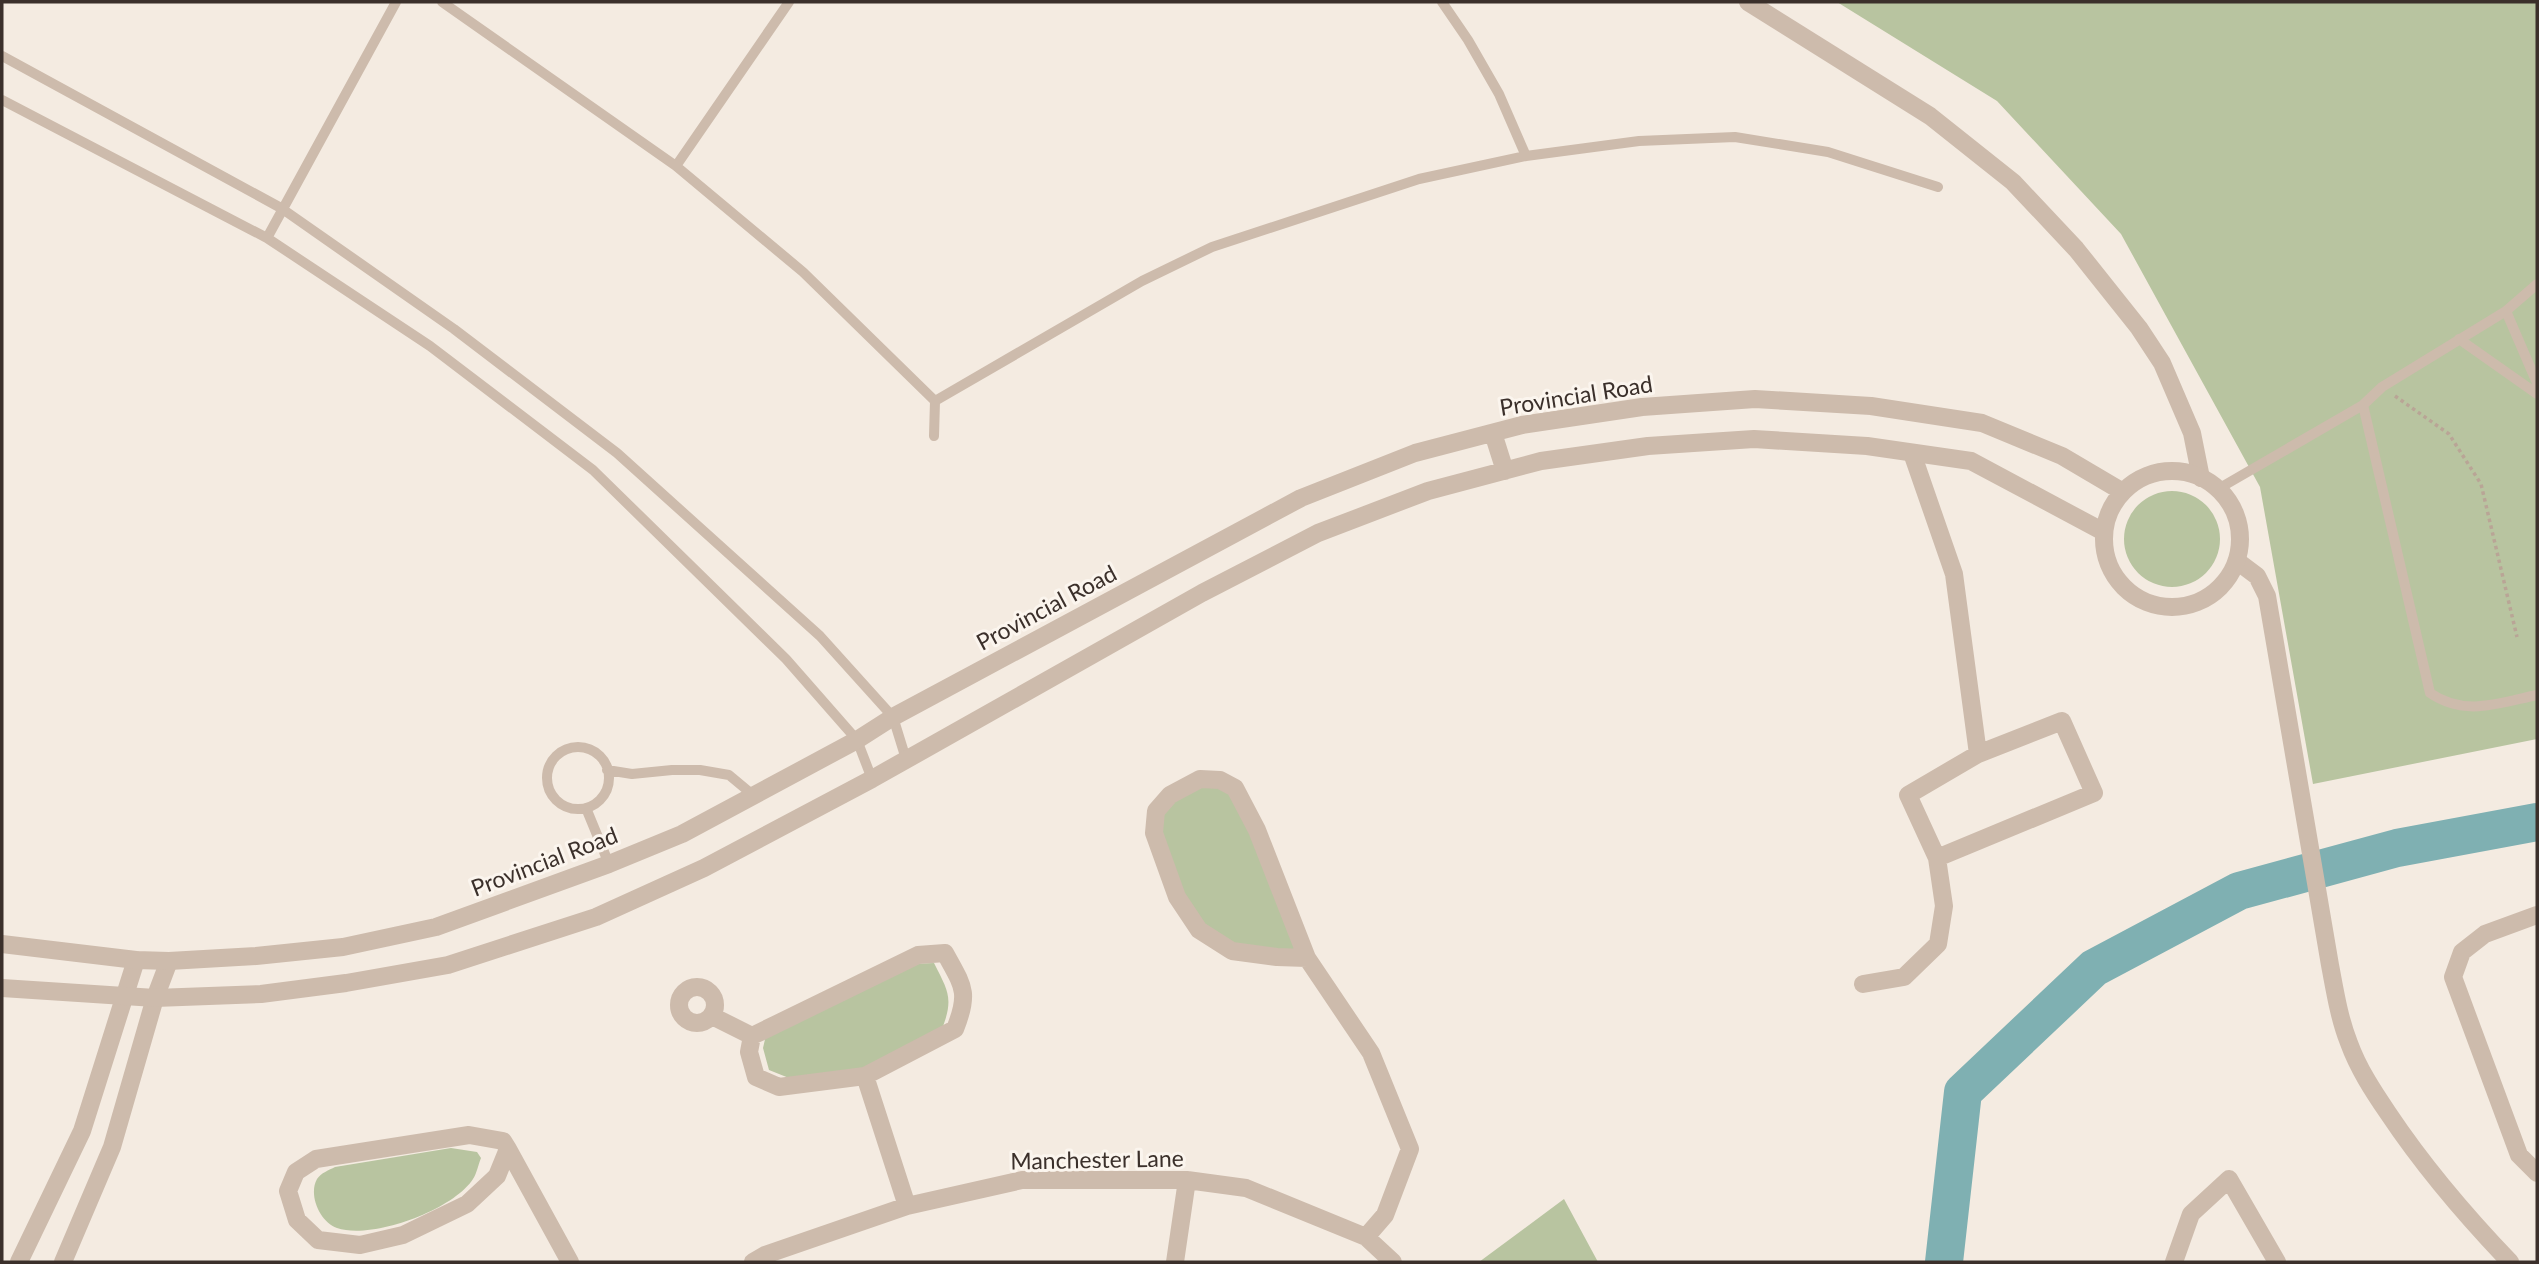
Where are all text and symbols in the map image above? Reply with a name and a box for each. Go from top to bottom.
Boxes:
street label: Provincial Road [1497,369,1655,421]
street label: Provincial Road [971,558,1121,656]
street label: Provincial Road [467,820,621,902]
street label: Manchester Lane [1010,1143,1184,1175]

